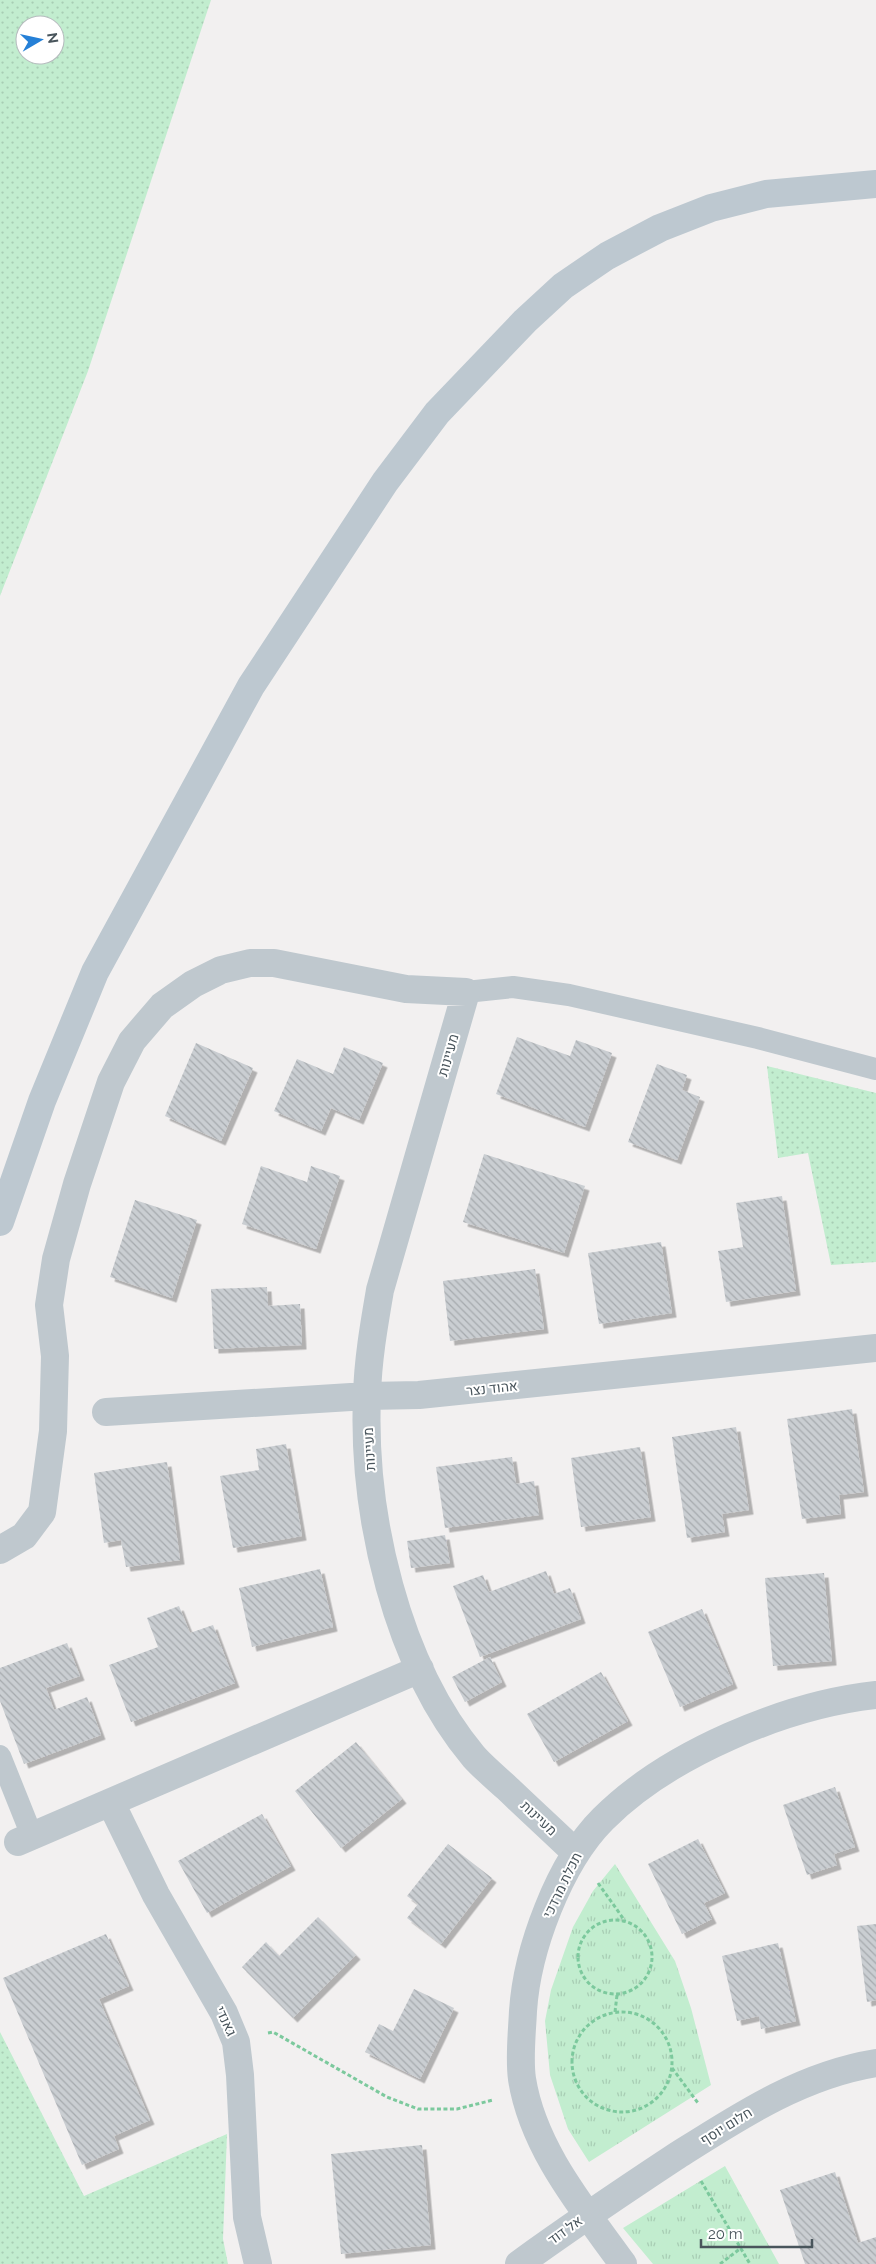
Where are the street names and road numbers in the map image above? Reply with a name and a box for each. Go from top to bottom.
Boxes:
street label: מעיינות [434,1032,462,1078]
street label: אהוד נצר [465,1377,519,1399]
street label: מעיינות [360,1427,378,1471]
street label: מעיינות [518,1797,560,1839]
street label: תכלת מרדכי [539,1850,585,1920]
street label: גאנדי [212,2004,240,2038]
street label: חלום יוסף [697,2104,755,2148]
street label: אל דוד [545,2212,585,2248]

